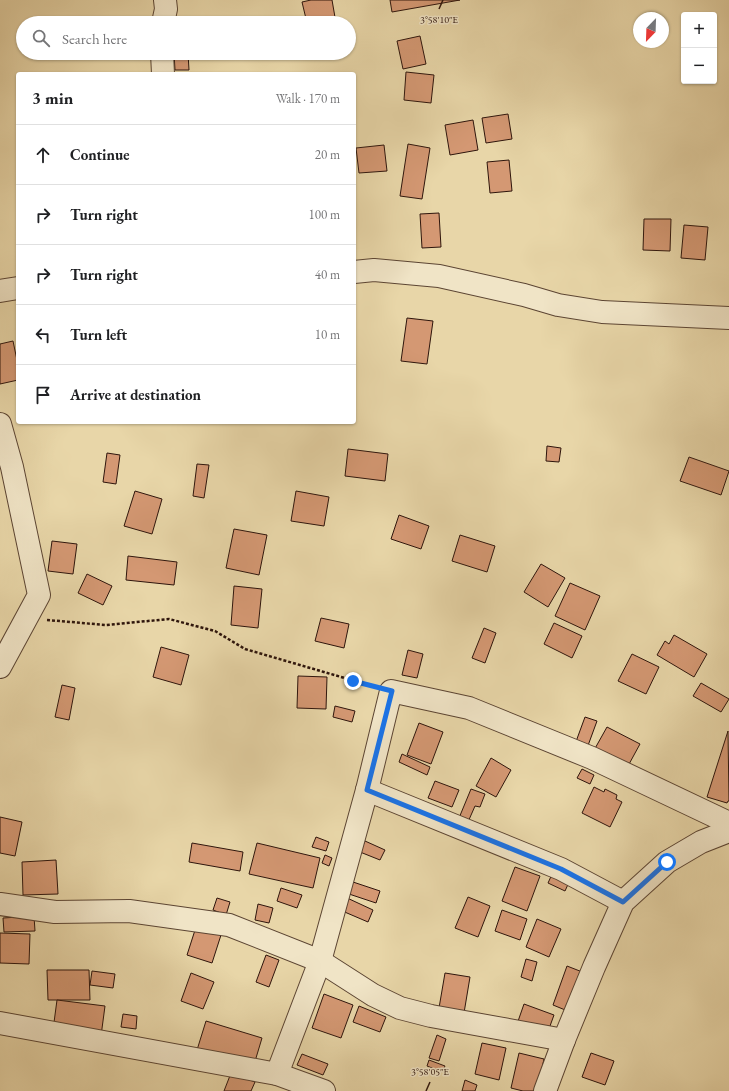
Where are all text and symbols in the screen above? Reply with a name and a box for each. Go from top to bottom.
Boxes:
north arrow [633,12,669,48]
map controls [681,12,717,84]
button: + [681,12,717,48]
text: 3°58'10"E [420,13,458,26]
search box [16,16,356,60]
icon: search [30,27,52,49]
text: Search here [62,29,127,48]
button: − [681,48,717,84]
text: 3 min [32,87,73,109]
text: Walk · 170 m [276,90,340,107]
icon: ahead [32,144,54,166]
text: Continue [70,145,130,164]
text: 20 m [315,146,340,163]
icon: right [32,204,54,226]
text: Turn right [70,205,138,224]
text: 100 m [309,206,340,223]
icon: right [32,264,54,286]
text: Turn right [70,265,138,284]
text: 40 m [315,266,340,283]
icon: left [32,324,54,346]
text: Turn left [70,325,127,344]
text: 10 m [315,326,340,343]
icon: arrive [32,384,54,406]
text: Arrive at destination [70,385,201,404]
route end [344,672,362,690]
route start [658,853,676,871]
text: 3°58'05"E [411,1065,449,1078]

